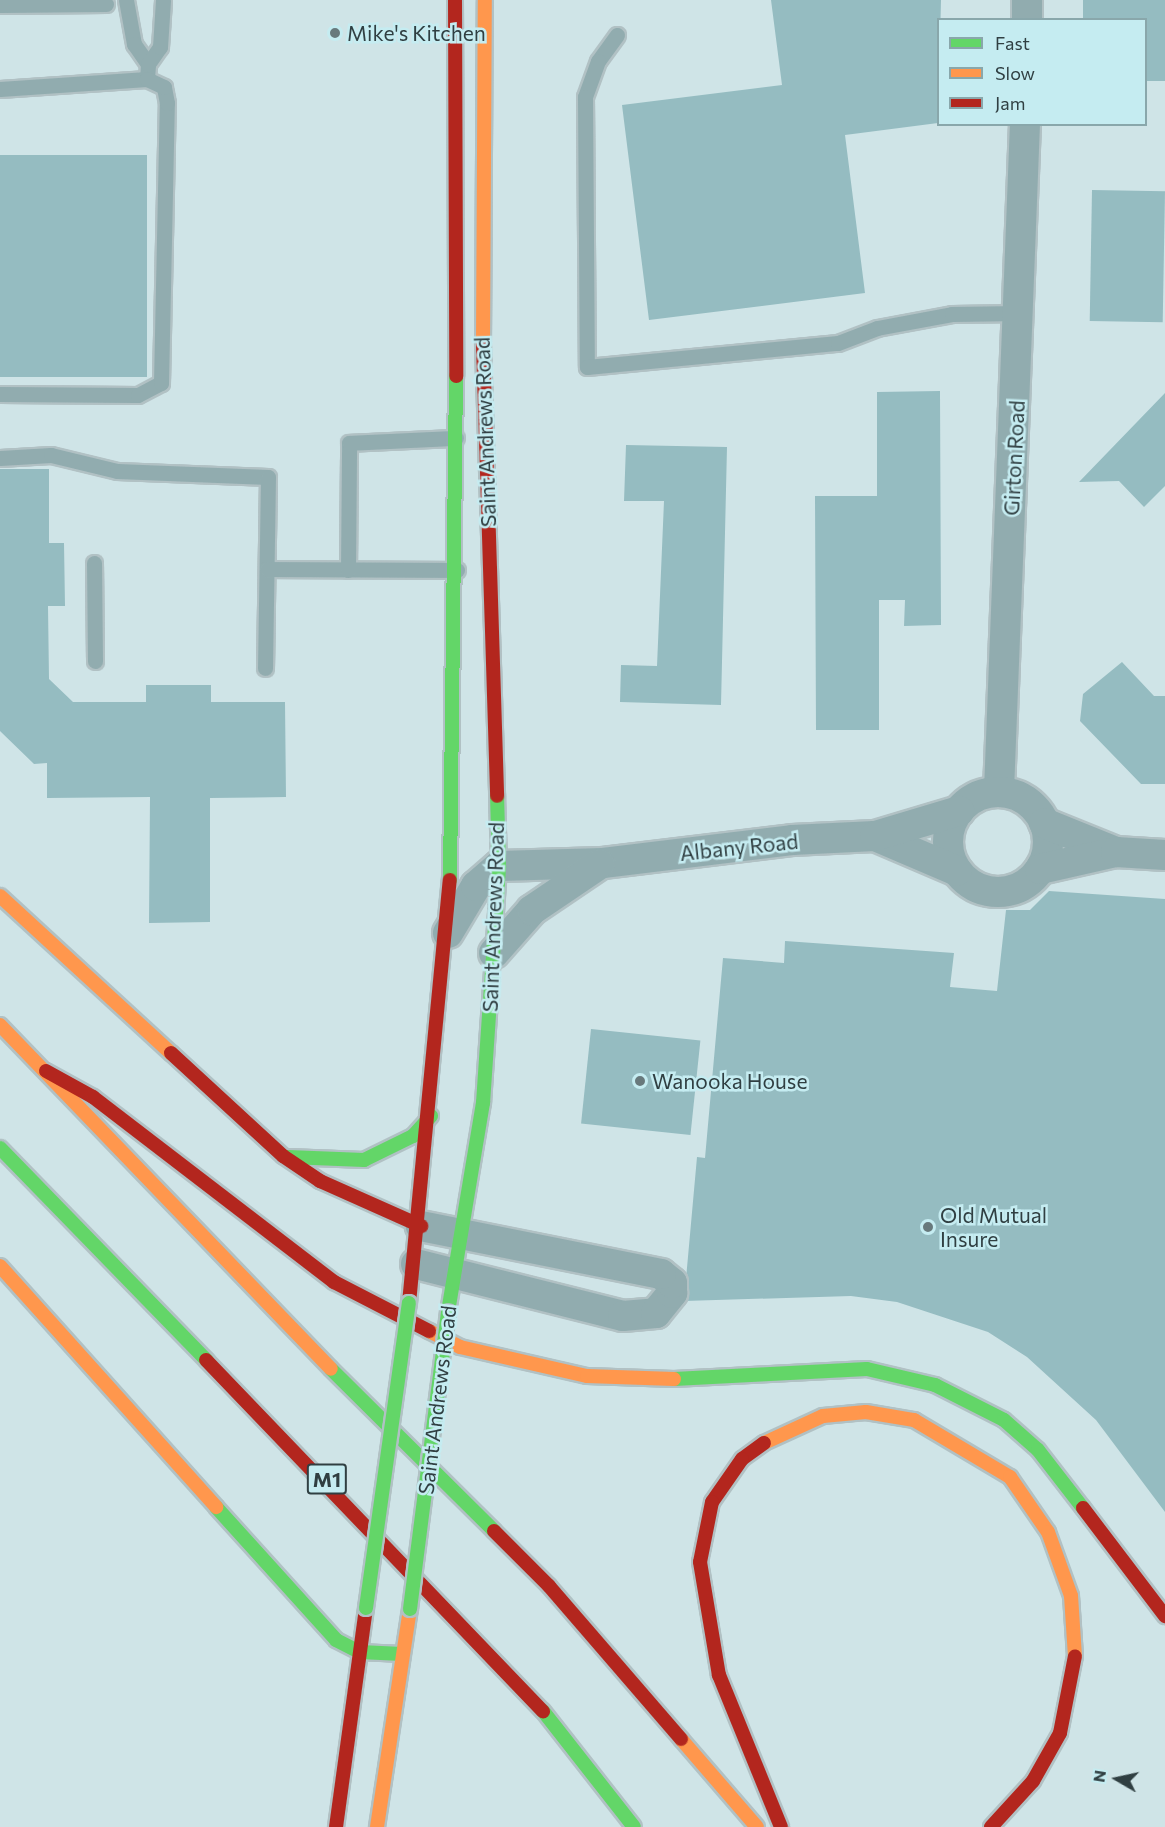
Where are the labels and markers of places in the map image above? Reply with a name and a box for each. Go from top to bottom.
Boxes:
place label: Mike's Kitchen [347,20,486,46]
marker: Mike's Kitchen [328,26,342,40]
place label: Wanooka House [652,1068,807,1094]
marker: Wanooka House [633,1074,647,1088]
place label: Old Mutual Insure [940,1202,1047,1252]
marker: Old Mutual Insure [921,1220,935,1234]

